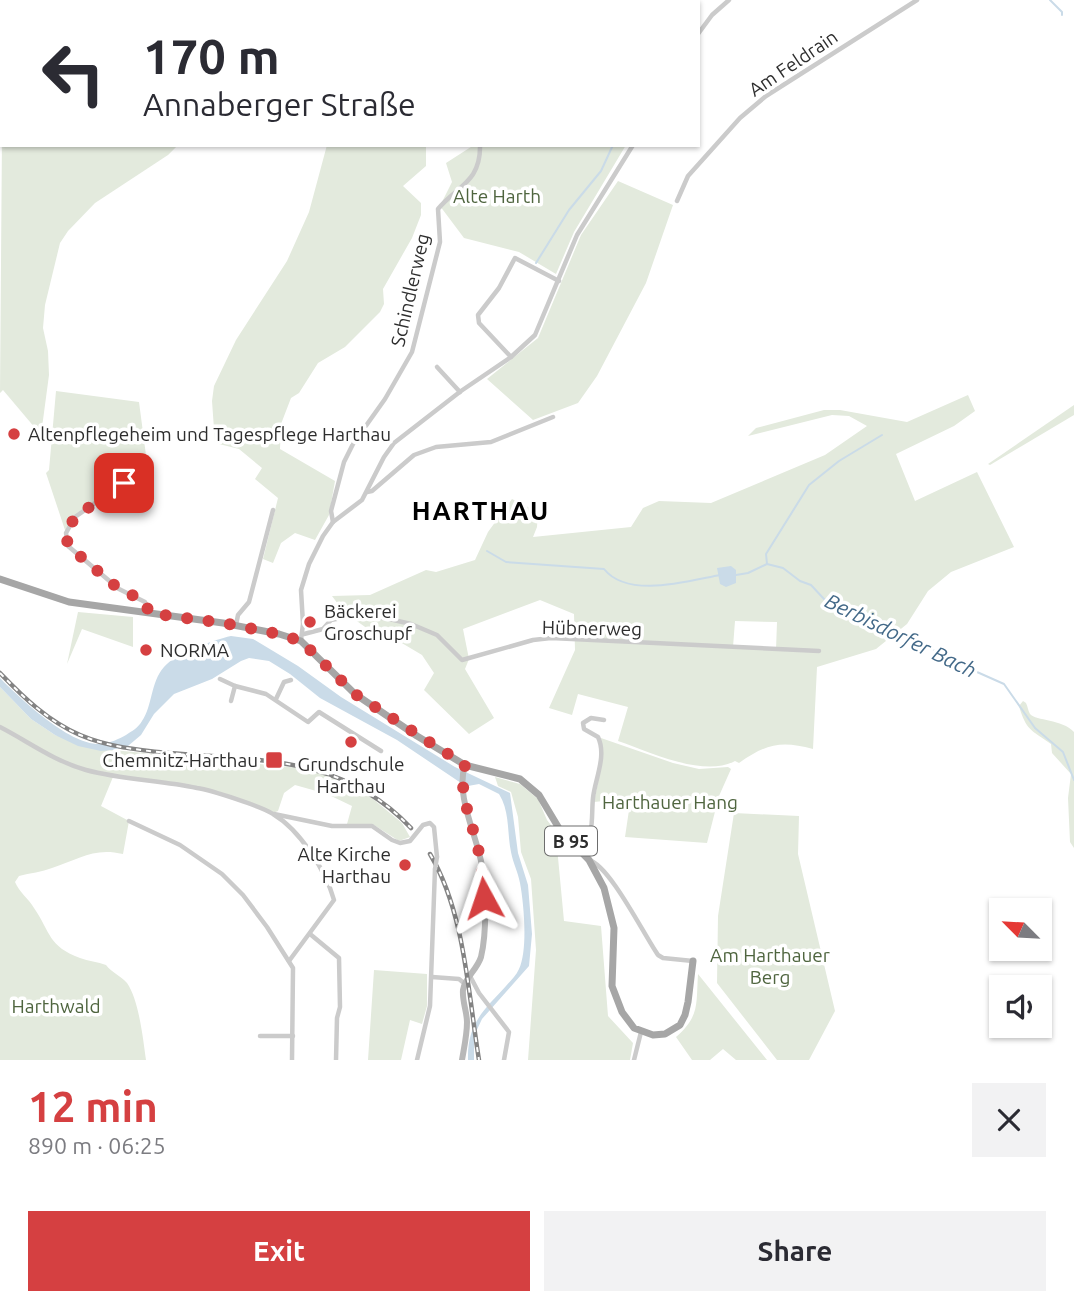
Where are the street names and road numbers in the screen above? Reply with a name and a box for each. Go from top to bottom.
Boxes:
street label: Am Feldrain [745,25,841,101]
street label: Schindlerweg [386,231,434,349]
street label: Hübnerweg [542,616,642,640]
road number: B 95 [545,826,597,856]

